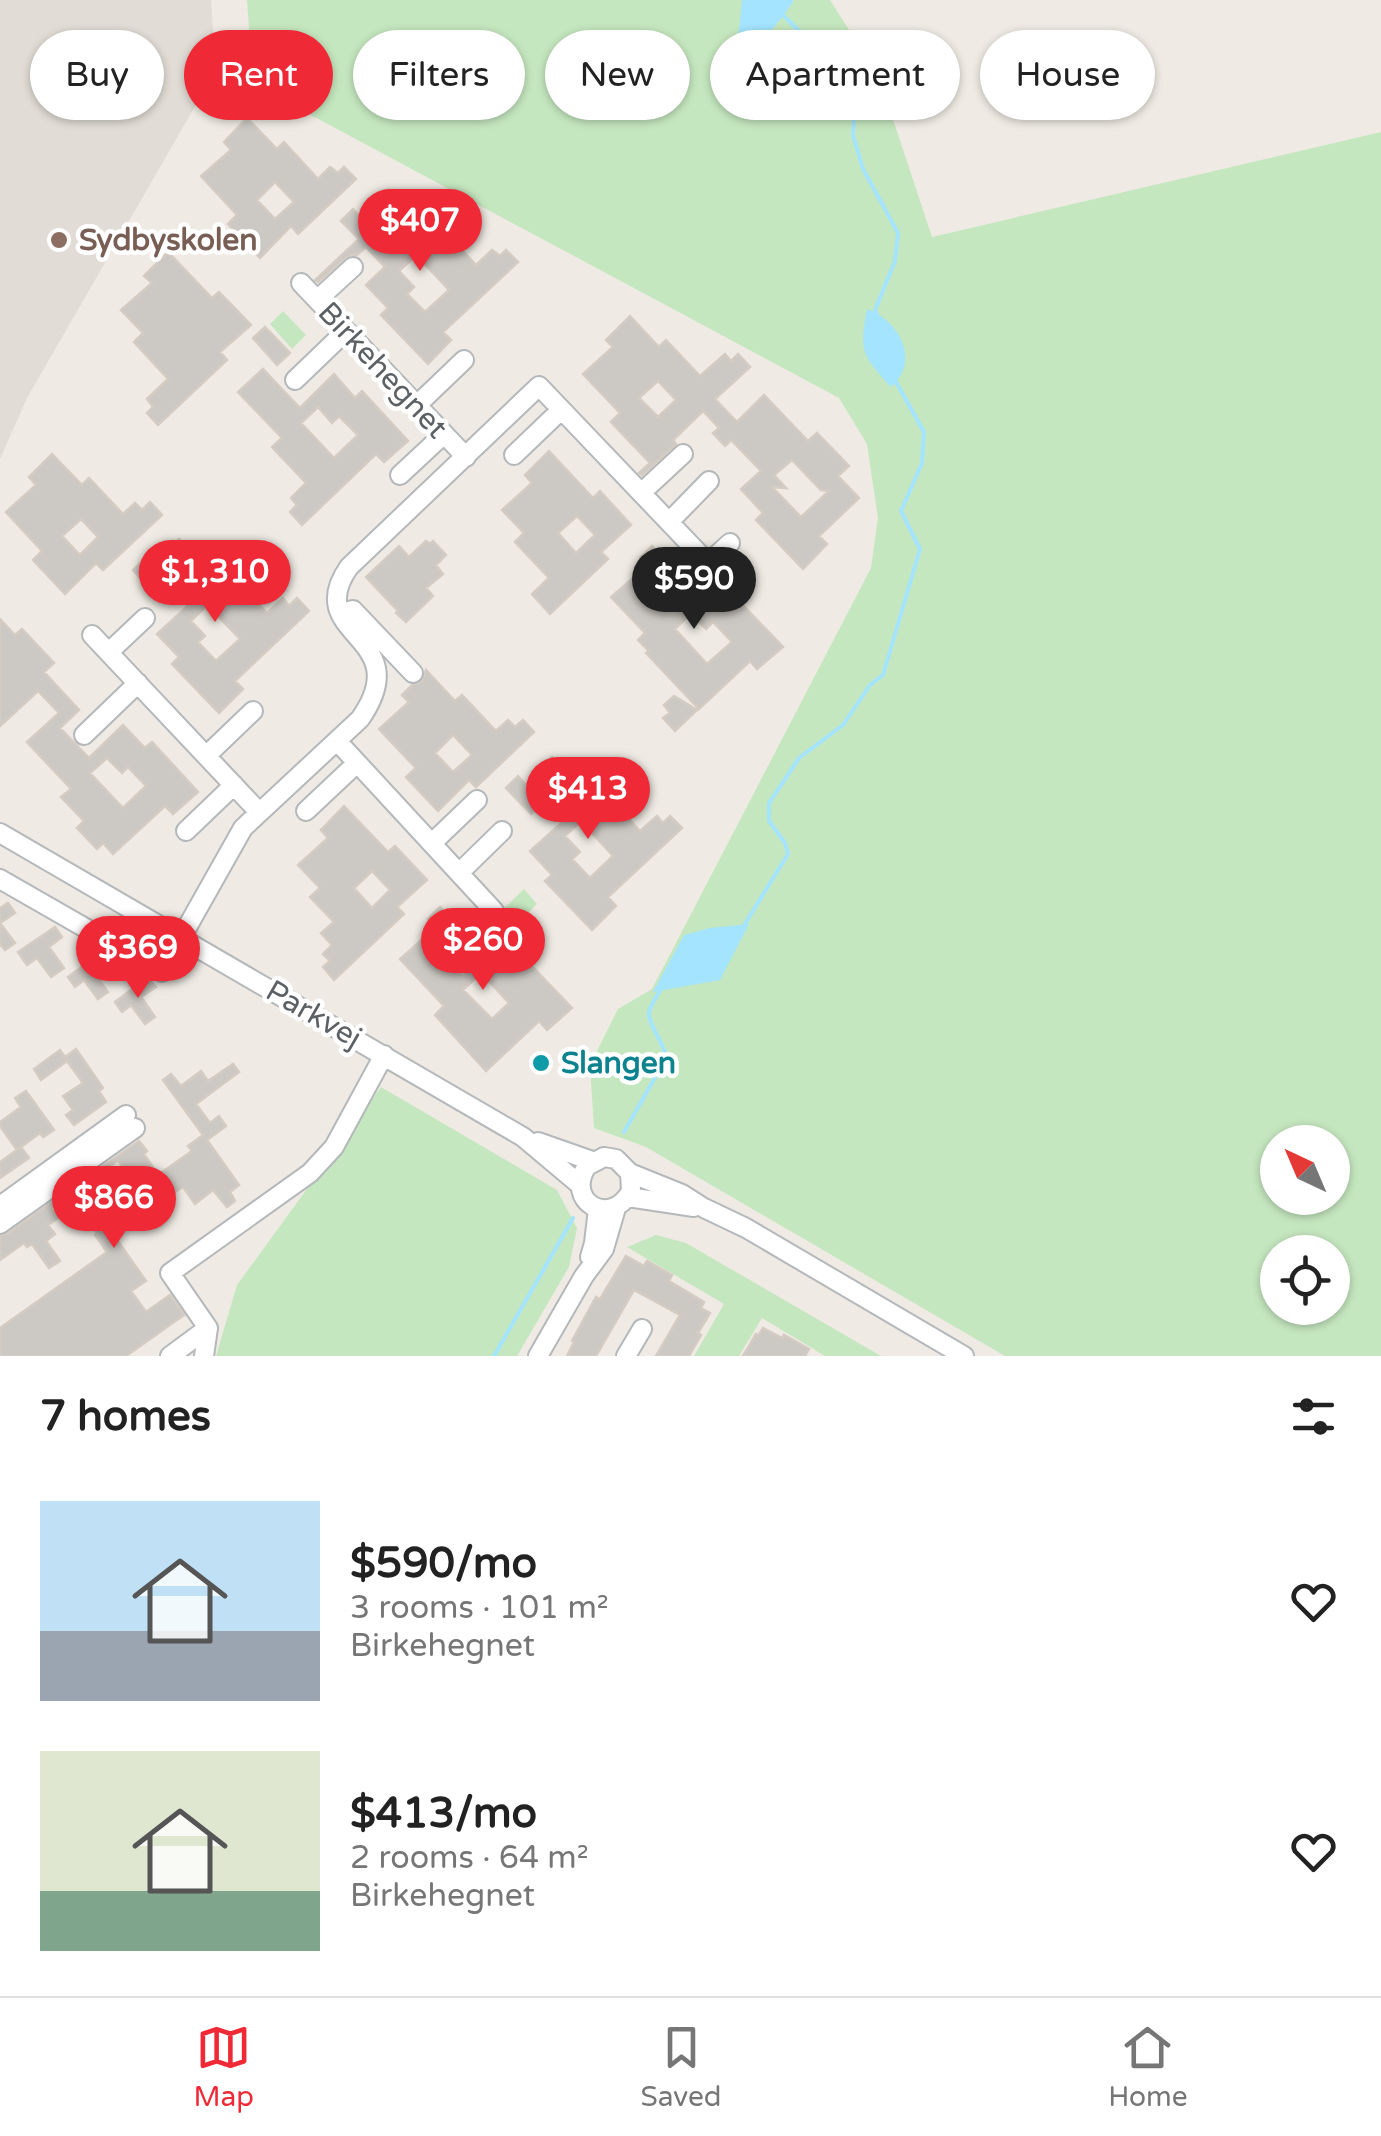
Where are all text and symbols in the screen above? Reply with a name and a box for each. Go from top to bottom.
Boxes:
chip: Buy [30,30,164,120]
chip: Rent [184,30,333,120]
chip: Filters [353,30,525,120]
chip: New [545,30,690,120]
chip: Apartment [710,30,960,120]
chip: House [980,30,1155,120]
pin: $407 [361,189,479,274]
text: $407 [380,202,460,240]
place label: Sydbyskolen [79,222,258,259]
marker: Sydbyskolen [48,229,70,251]
street label: Birkehegnet [310,294,455,446]
pin: $1,310 [134,540,296,625]
pin: $590 [635,547,753,632]
text: $1,310 [161,553,269,591]
text: $590 [654,560,734,598]
pin: $413 [529,757,647,842]
text: $413 [548,770,628,808]
pin: $260 [424,908,542,993]
pin: $369 [79,916,197,1001]
text: $260 [443,921,523,959]
text: $369 [98,929,178,967]
street label: Parkvej [259,972,368,1057]
place label: Slangen [561,1045,676,1082]
marker: Slangen [530,1052,552,1074]
north arrow [1260,1125,1350,1215]
map controls [1260,1125,1350,1325]
pin: $866 [55,1166,173,1251]
text: $866 [74,1179,154,1217]
button: locate [1260,1235,1350,1325]
icon: filters [1286,1389,1341,1444]
text: 7 homes [40,1391,211,1442]
text: $590/mo [350,1538,537,1589]
icon: home [120,1541,240,1661]
icon: heart [1286,1574,1341,1629]
text: 3 rooms · 101 m² [350,1589,609,1627]
text: Birkehegnet [350,1627,535,1665]
text: $413/mo [350,1788,537,1839]
icon: home [120,1791,240,1911]
icon: heart [1286,1824,1341,1879]
text: 2 rooms · 64 m² [350,1839,589,1877]
text: Birkehegnet [350,1877,535,1915]
tab: Map [193,2020,254,2114]
tab: Saved [641,2020,722,2114]
tab: Home [1108,2020,1188,2114]

